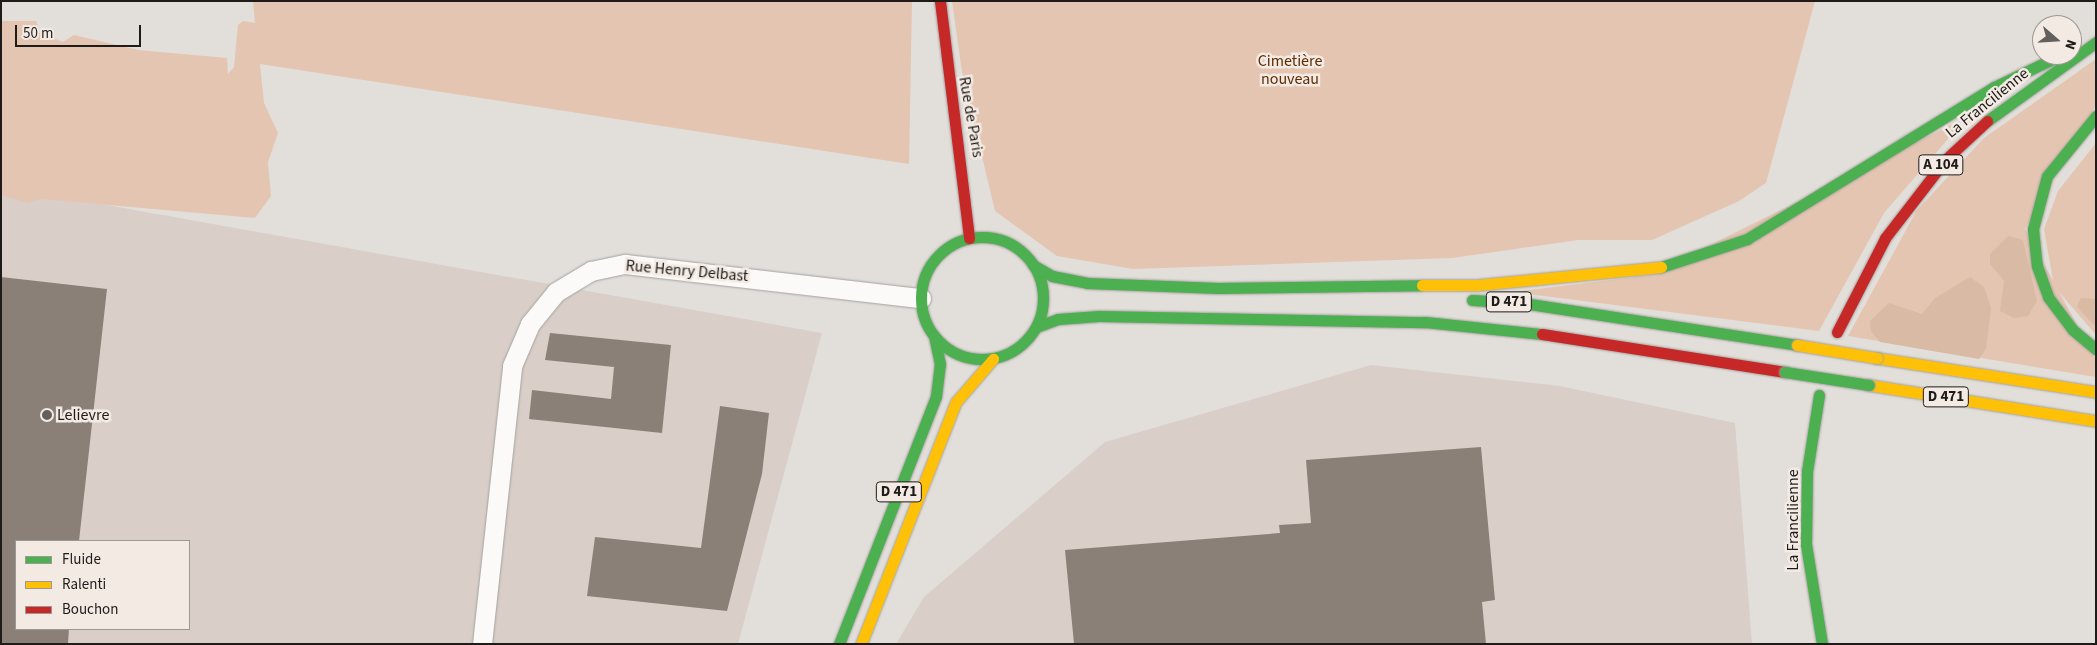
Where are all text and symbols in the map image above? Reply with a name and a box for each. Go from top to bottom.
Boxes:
scale bar [18,15,144,47]
north arrow [2032,15,2082,65]
text: 50 m [23,23,53,44]
text: N [2059,37,2081,52]
park label: Cimetière nouveau [1258,51,1322,89]
street label: La Francilienne [1942,64,2032,142]
street label: Rue de Paris [954,75,988,159]
road number: A 104 [1917,152,1965,178]
street label: Rue Henry Delbast [625,256,749,286]
road number: D 471 [1485,290,1533,314]
road number: D 471 [1922,384,1970,410]
place label: Lelievre [57,405,109,425]
marker: Lelievre [41,409,53,421]
street label: La Francilienne [1783,469,1803,571]
road number: D 471 [875,480,923,504]
legend [15,540,190,630]
text: Fluide [62,549,101,570]
text: Ralenti [62,574,106,595]
text: Bouchon [62,599,118,620]

